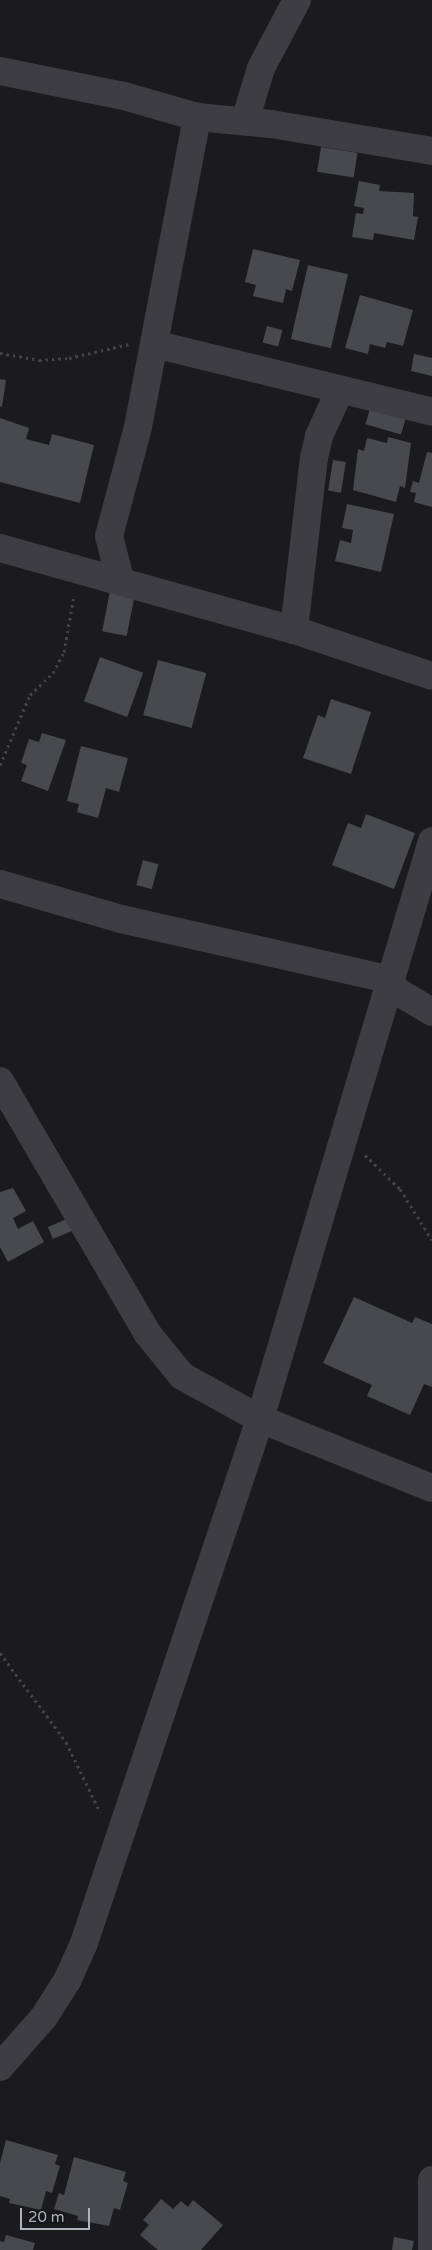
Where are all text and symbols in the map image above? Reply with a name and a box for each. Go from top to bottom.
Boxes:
scale bar [22,2198,92,2230]
text: 20 m [28,2208,65,2226]

